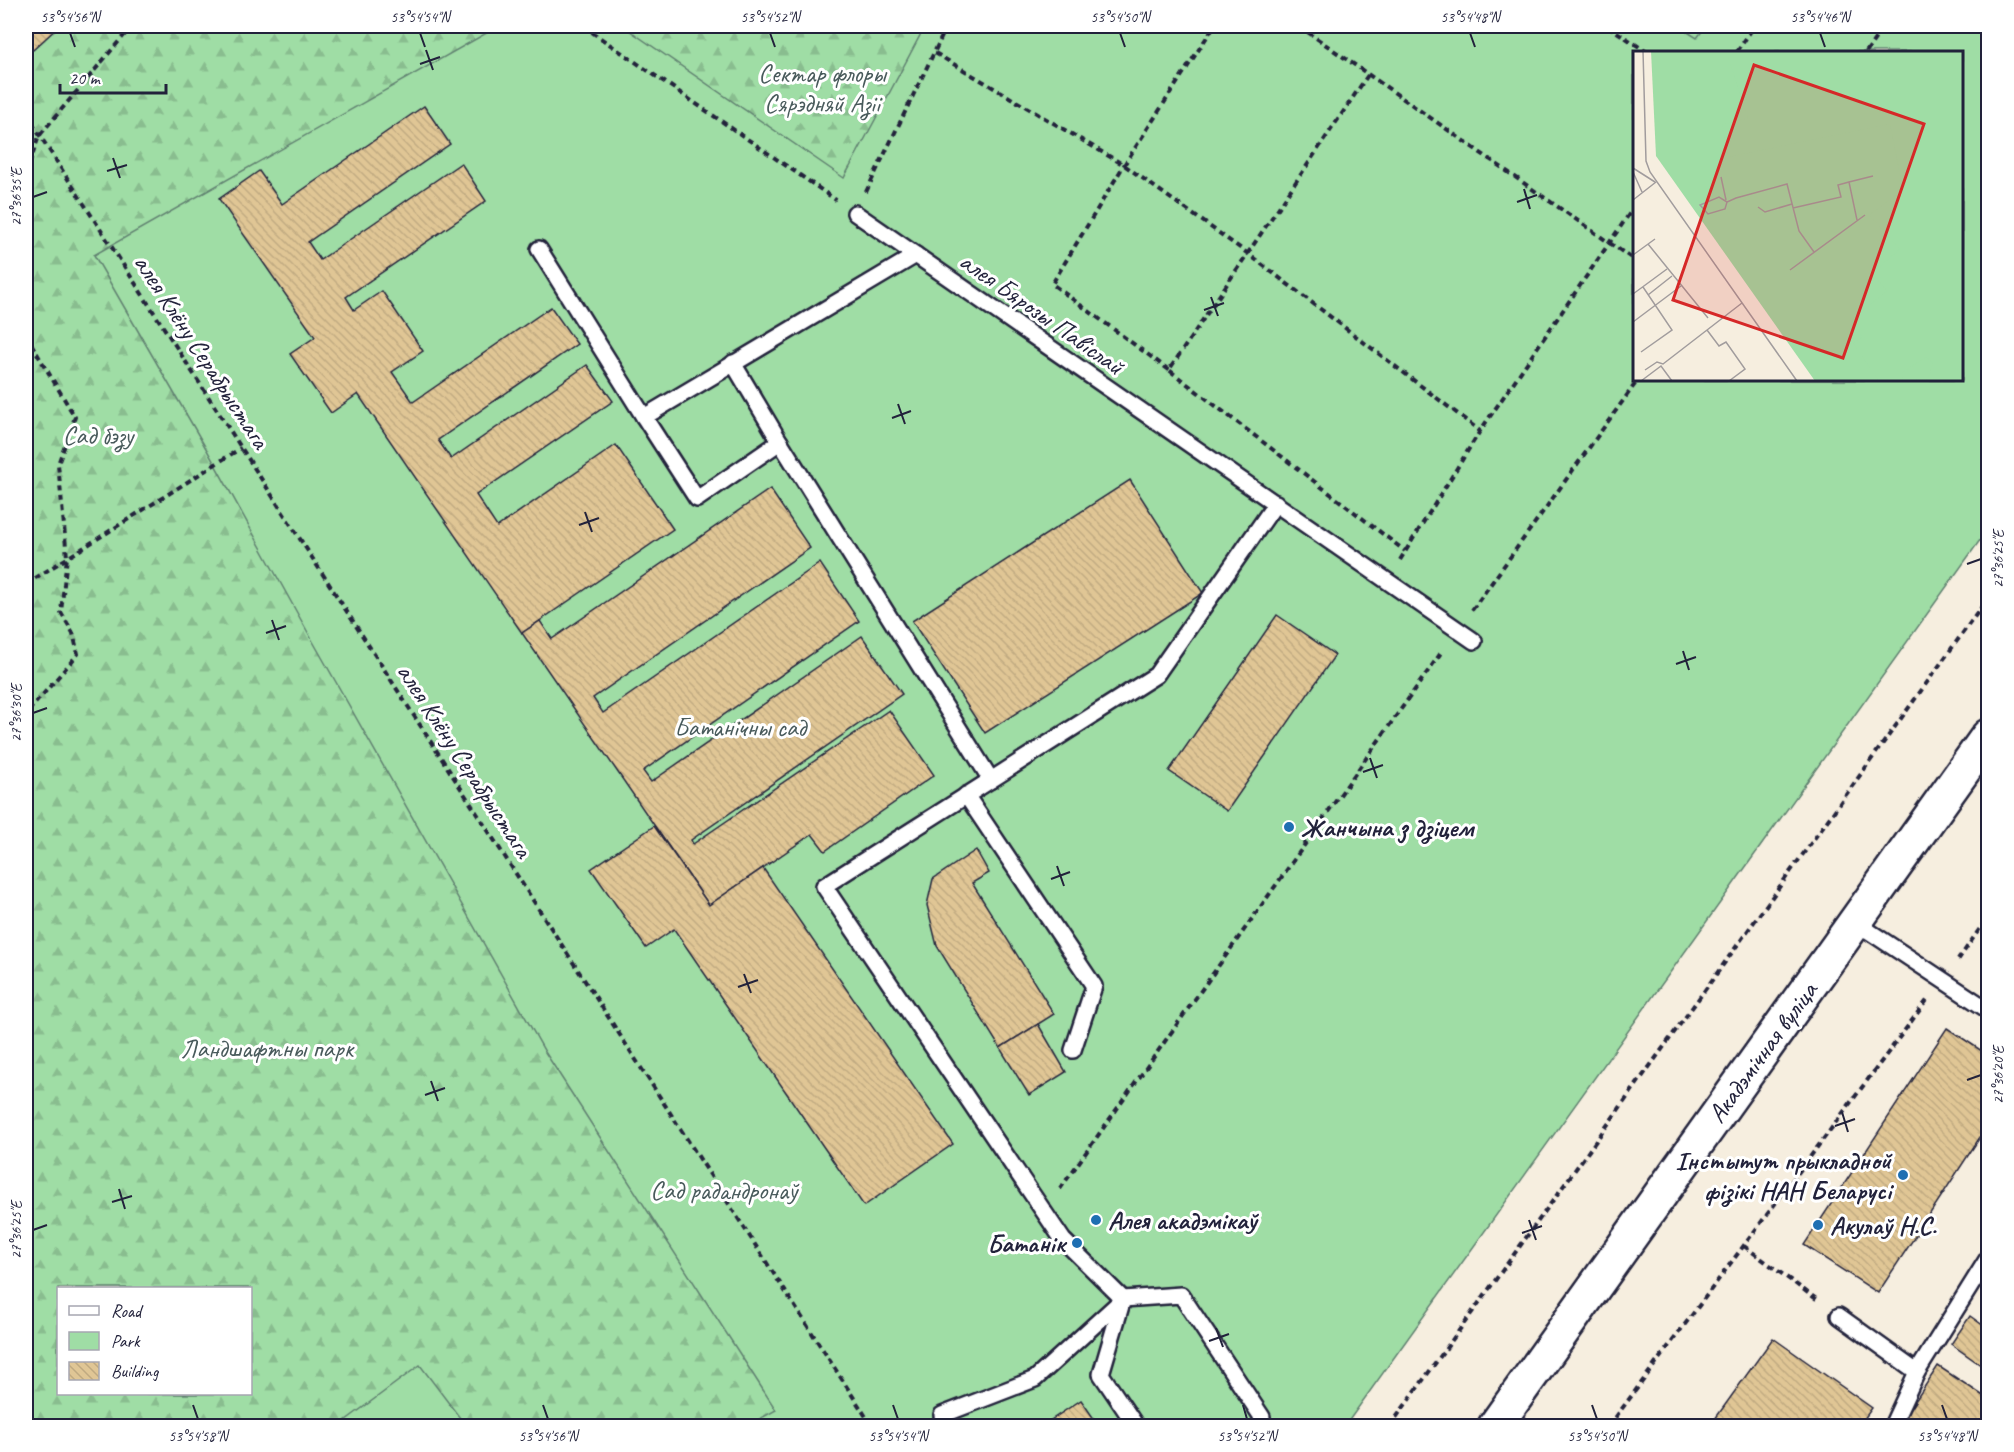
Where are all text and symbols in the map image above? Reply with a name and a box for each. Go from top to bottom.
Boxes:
text: 53°54'56"N [40,8,103,27]
text: 53°54'54"N [390,8,453,27]
text: 53°54'52"N [740,8,803,27]
text: 53°54'50"N [1090,8,1153,27]
text: 53°54'48"N [1440,8,1503,27]
text: 53°54'46"N [1790,8,1853,27]
inset map [1633,51,1963,381]
scale bar [60,57,166,95]
park label: Сектар флоры Сярэдняй Азіі [758,57,888,121]
text: 20 m [69,67,102,89]
text: 27°36'35"E [7,166,26,226]
street label: алея Бярозы Павіслай [953,244,1132,384]
street label: алея Клёну Серабрыстага [126,248,278,456]
park label: Сад бэзу [63,419,135,453]
text: 27°36'25"E [1989,528,2008,588]
street label: алея Клёну Серабрыстага [389,657,541,865]
text: 27°36'30"E [7,682,26,742]
park label: Батанічны сад [674,711,808,744]
place label: Жанчына з дзіцем [1301,811,1475,844]
marker: Жанчына з дзіцем [1282,820,1296,834]
street label: Акадэмічная вуліца [1700,974,1826,1129]
park label: Ландшафтны парк [181,1032,355,1065]
text: 27°36'20"E [1989,1044,2008,1104]
place label: Інстытут прыкладной фізікі НАН Беларусі [1676,1144,1895,1207]
marker: Інстытут прыкладной фізікі НАН Беларусі [1896,1168,1910,1182]
park label: Сад радандронаў [650,1174,800,1207]
text: 27°36'25"E [7,1199,26,1259]
place label: Алея акадэмікаў [1108,1204,1259,1237]
place label: Акулаў Н.С. [1830,1209,1937,1242]
marker: Алея акадэмікаў [1089,1213,1103,1227]
marker: Акулаў Н.С. [1811,1218,1825,1232]
place label: Батанік [987,1227,1068,1260]
marker: Батанік [1070,1236,1084,1250]
legend [57,1287,252,1395]
text: Road [111,1300,144,1322]
text: Park [111,1330,141,1352]
text: Building [111,1360,160,1382]
text: 53°54'58"N [168,1427,231,1446]
text: 53°54'56"N [518,1427,581,1446]
text: 53°54'54"N [868,1427,931,1446]
text: 53°54'52"N [1217,1427,1280,1446]
text: 53°54'50"N [1567,1427,1630,1446]
text: 53°54'48"N [1917,1427,1980,1446]

